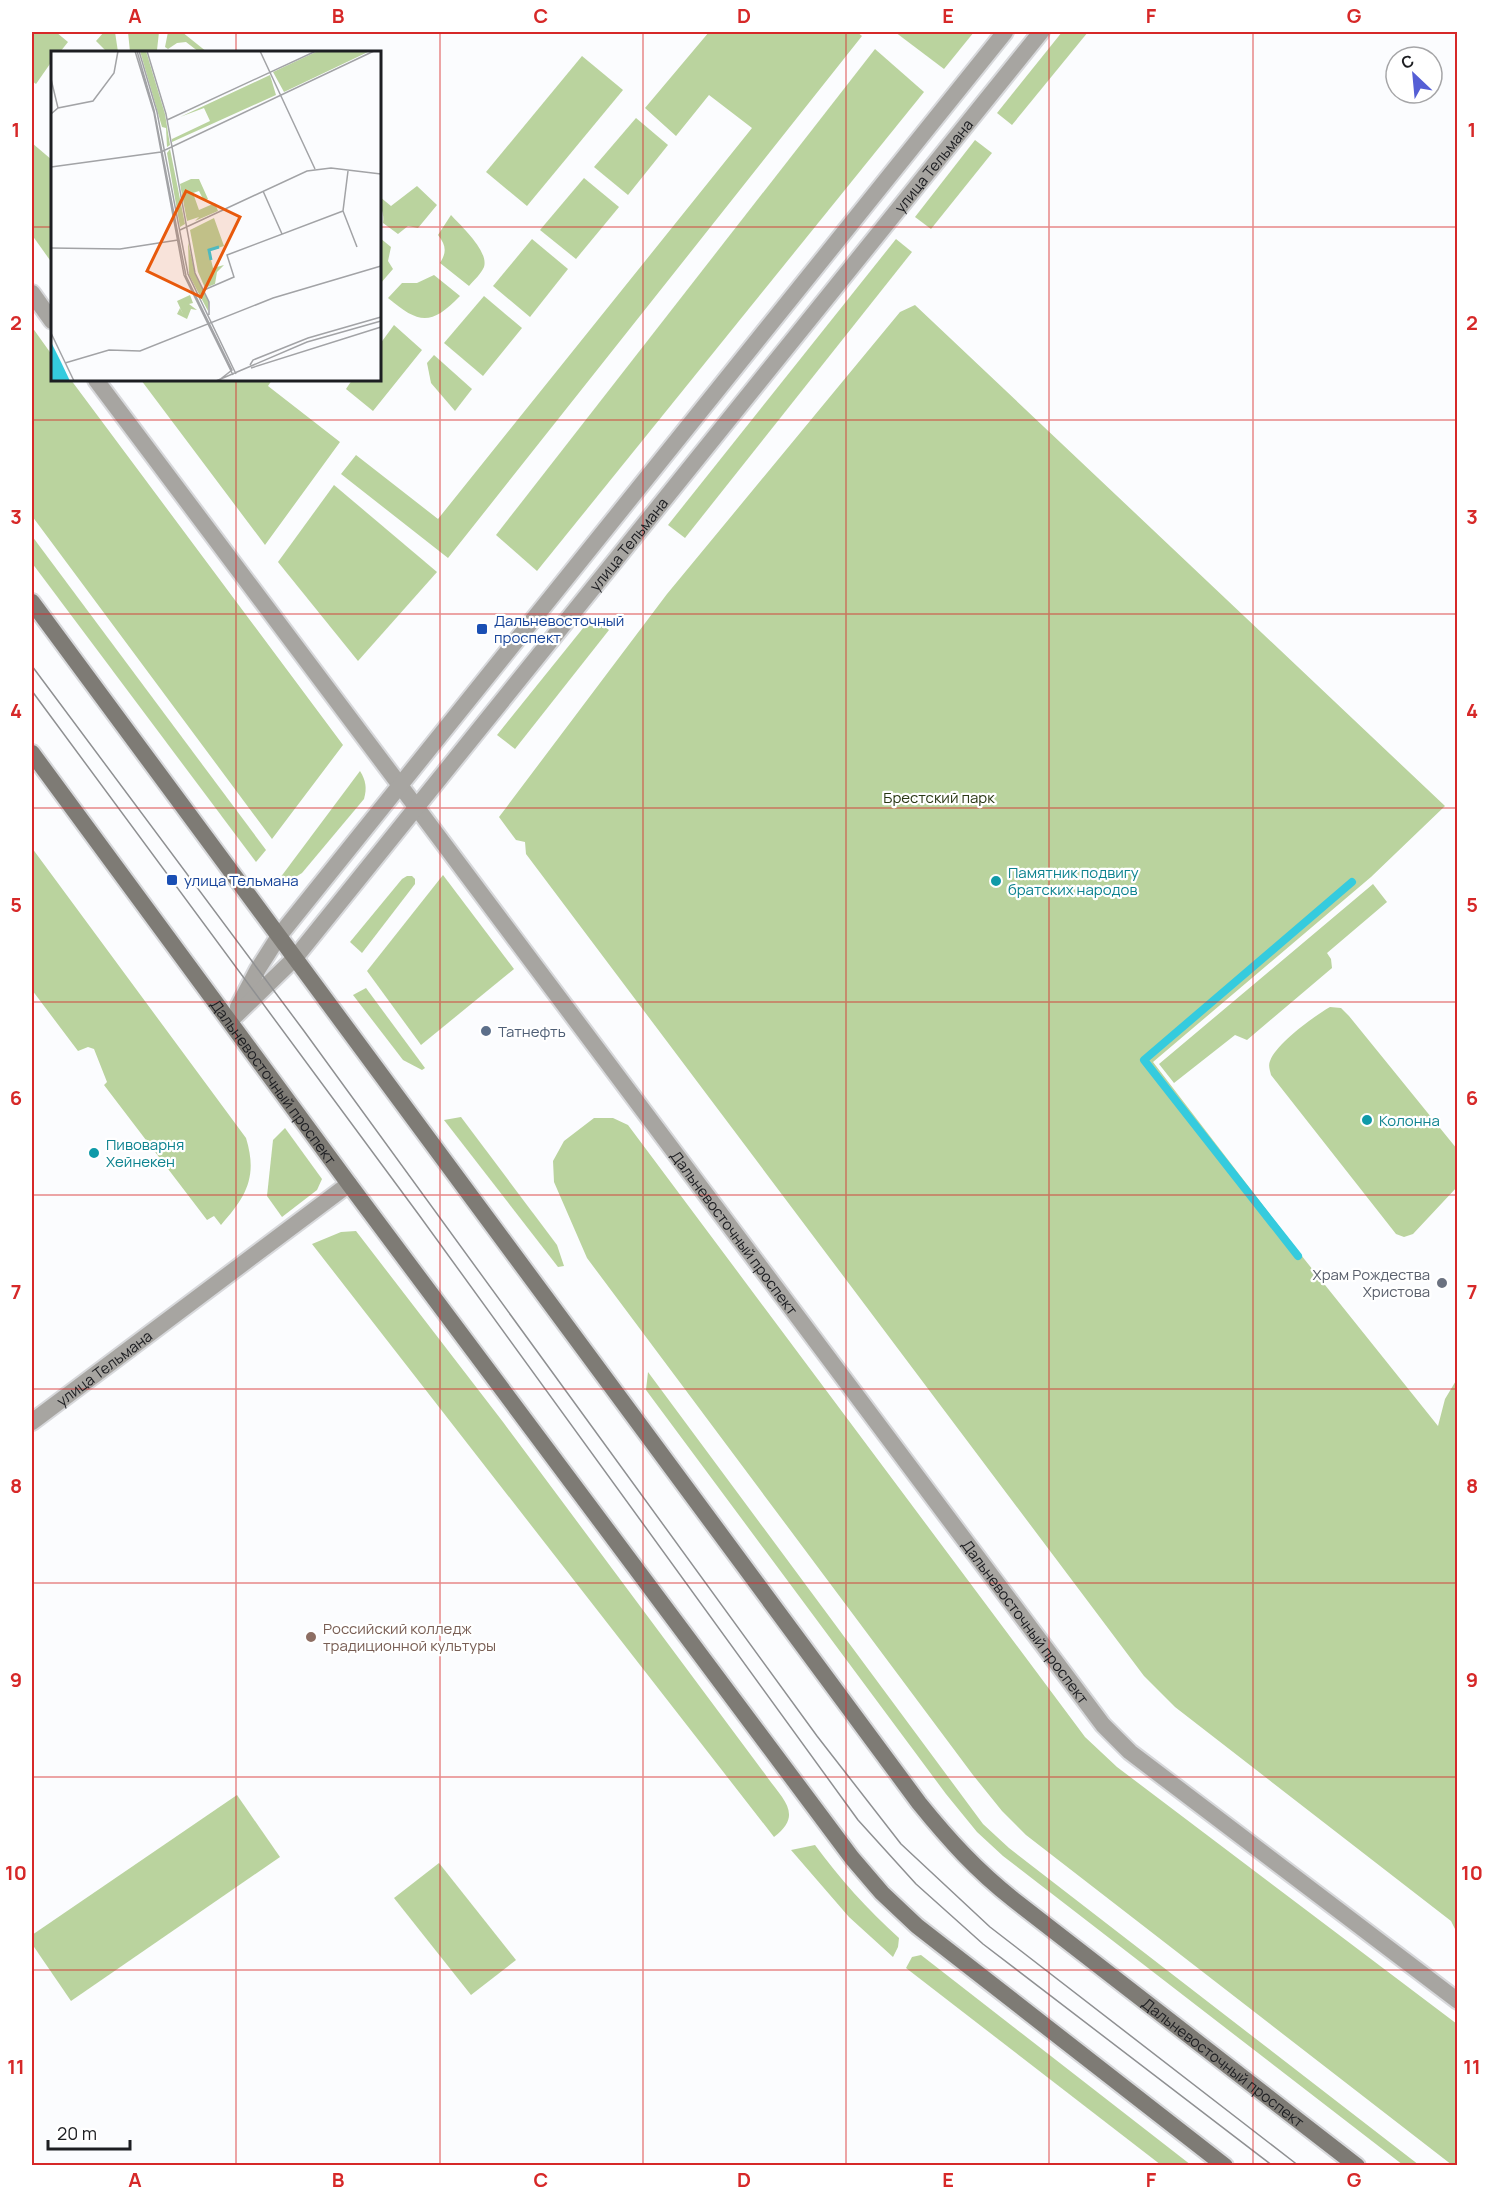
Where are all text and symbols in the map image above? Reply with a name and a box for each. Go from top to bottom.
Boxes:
text: A [128,2,142,29]
text: B [332,2,345,29]
text: C [534,2,548,29]
text: D [737,2,751,29]
text: E [942,2,954,29]
text: F [1146,2,1157,29]
text: G [1347,2,1362,29]
north arrow [1384,45,1444,105]
text: С [1397,49,1418,74]
inset map [51,51,381,381]
street label: улица Тельмана [889,114,977,217]
text: 1 [12,116,20,143]
text: 1 [1468,116,1476,143]
text: 2 [10,309,22,336]
text: 2 [1466,309,1478,336]
street label: улица Тельмана [584,493,673,595]
text: 3 [10,503,22,530]
text: 3 [1466,503,1478,530]
place label: Дальневосточный проспект [494,610,624,648]
marker: Дальневосточный проспект [475,622,489,636]
text: 4 [10,697,22,724]
text: 4 [1466,697,1478,724]
park label: Брестский парк [883,787,995,808]
place label: Памятник подвигу братских народов [1008,862,1139,900]
place label: улица Тельмана [184,870,299,891]
marker: улица Тельмана [165,873,179,887]
marker: Памятник подвигу братских народов [989,874,1003,888]
text: 5 [10,891,22,918]
text: 5 [1466,891,1478,918]
street label: Дальневосточный проспект [206,995,342,1169]
place label: Татнефть [498,1021,566,1042]
marker: Татнефть [479,1024,493,1038]
text: 6 [10,1084,22,1111]
text: 6 [1466,1084,1478,1111]
place label: Колонна [1379,1110,1440,1131]
marker: Колонна [1360,1113,1374,1127]
place label: Пивоварня Хейнекен [106,1134,184,1172]
marker: Пивоварня Хейнекен [87,1146,101,1160]
street label: Дальневосточный проспект [666,1146,803,1319]
place label: Храм Рождества Христова [1313,1264,1430,1302]
marker: Храм Рождества Христова [1435,1276,1449,1290]
text: 7 [11,1278,21,1305]
text: 7 [1467,1278,1477,1305]
street label: улица Тельмана [52,1325,156,1411]
text: 8 [10,1472,22,1499]
text: 8 [1466,1472,1478,1499]
street label: Дальневосточный проспект [957,1535,1094,1708]
place label: Российский колледж традиционной культуры [323,1618,496,1656]
marker: Российский колледж традиционной культуры [304,1630,318,1644]
text: 9 [10,1666,22,1693]
text: 9 [1466,1666,1478,1693]
text: 10 [5,1859,27,1886]
text: 10 [1461,1859,1483,1886]
street label: Дальневосточный проспект [1138,1993,1309,2132]
text: 11 [7,2053,25,2080]
text: 11 [1463,2053,1481,2080]
scale bar [48,2113,130,2151]
text: 20 m [57,2121,97,2145]
text: A [128,2166,142,2193]
text: B [332,2166,345,2193]
text: C [534,2166,548,2193]
text: D [737,2166,751,2193]
text: E [942,2166,954,2193]
text: F [1146,2166,1157,2193]
text: G [1347,2166,1362,2193]

